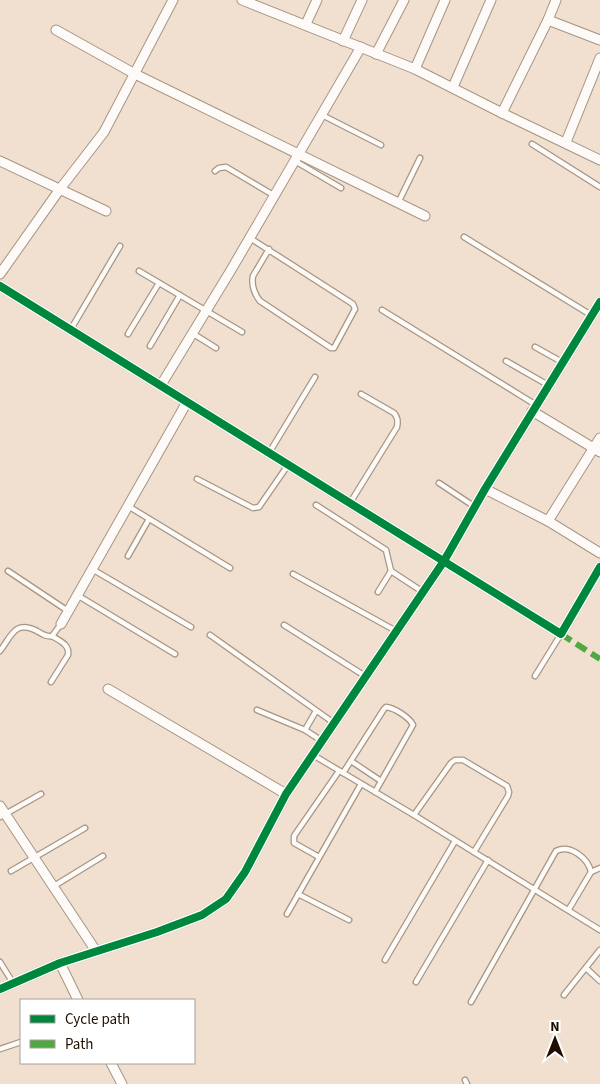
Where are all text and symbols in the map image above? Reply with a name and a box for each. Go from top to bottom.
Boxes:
legend [20,999,195,1064]
text: Cycle path [65,1009,130,1030]
north arrow [530,1014,580,1064]
text: N [550,1017,560,1037]
text: Path [65,1034,93,1055]

